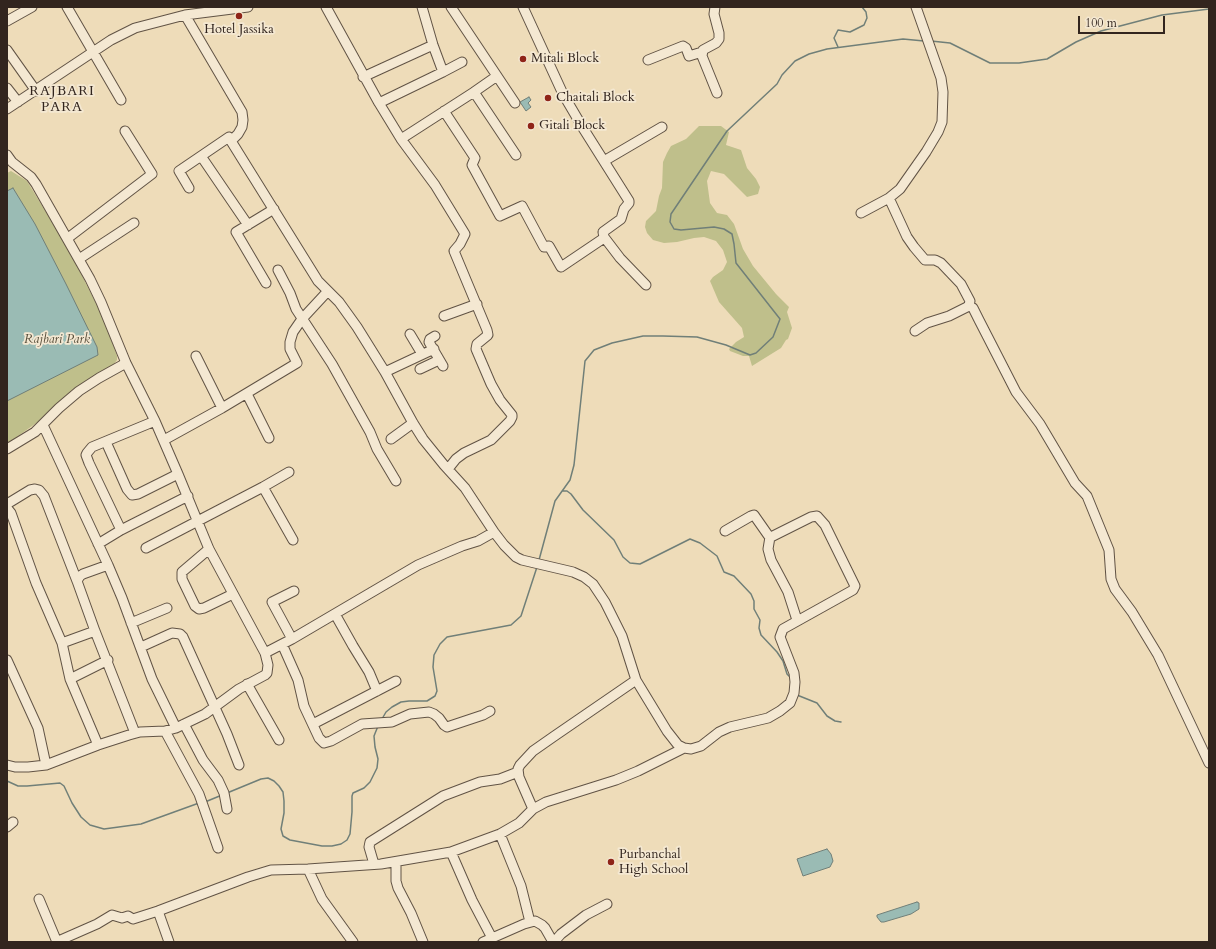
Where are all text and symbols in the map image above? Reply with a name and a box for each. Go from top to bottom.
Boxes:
scale bar [1080,8,1167,34]
marker: Hotel Jassika [234,11,244,21]
text: 100 m [1085,15,1117,31]
place label: Hotel Jassika [204,22,274,38]
place label: Mitali Block [531,51,599,67]
marker: Mitali Block [518,54,528,64]
district label: RAJBARI PARA [29,84,95,116]
place label: Chaitali Block [556,90,635,106]
marker: Chaitali Block [543,93,553,103]
place label: Gitali Block [539,118,605,134]
marker: Gitali Block [526,121,536,131]
park label: Rajbari Park [24,332,90,348]
place label: Purbanchal High School [619,847,688,878]
marker: Purbanchal High School [606,857,616,867]

